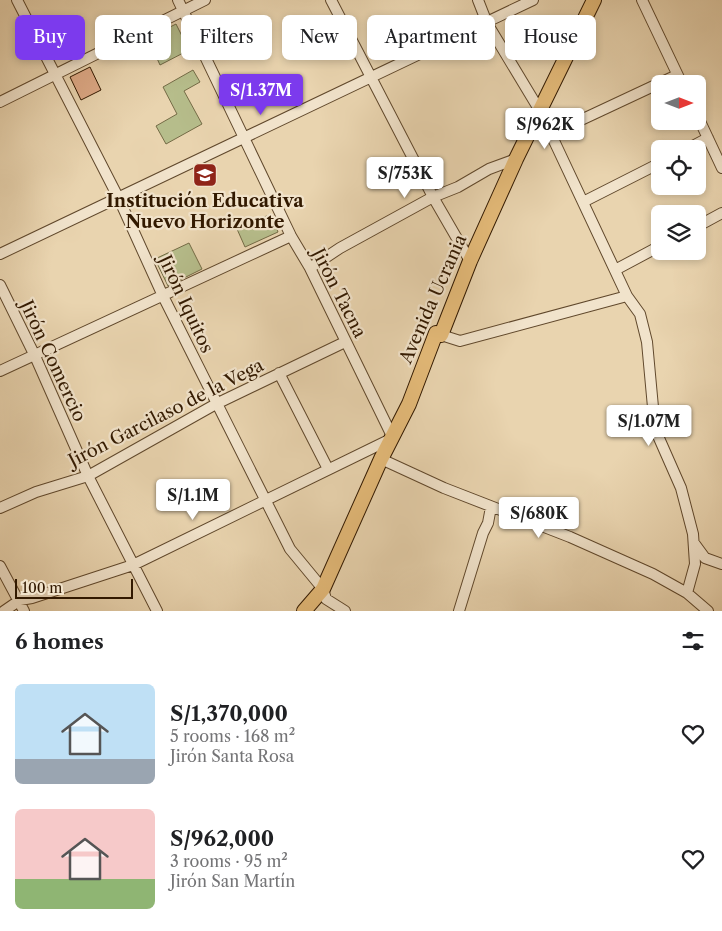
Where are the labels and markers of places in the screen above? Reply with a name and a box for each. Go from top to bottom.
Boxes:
pin: S/1.37M [215,74,307,116]
pin: S/962K [504,108,586,150]
pin: S/753K [364,156,446,199]
school or university icon: Institución Educativa Nuevo Horizonte [192,162,218,188]
place label: Institución Educativa Nuevo Horizonte [106,190,304,233]
pin: S/1.07M [603,404,695,447]
pin: S/1.1M [152,478,234,521]
pin: S/680K [498,496,580,539]

